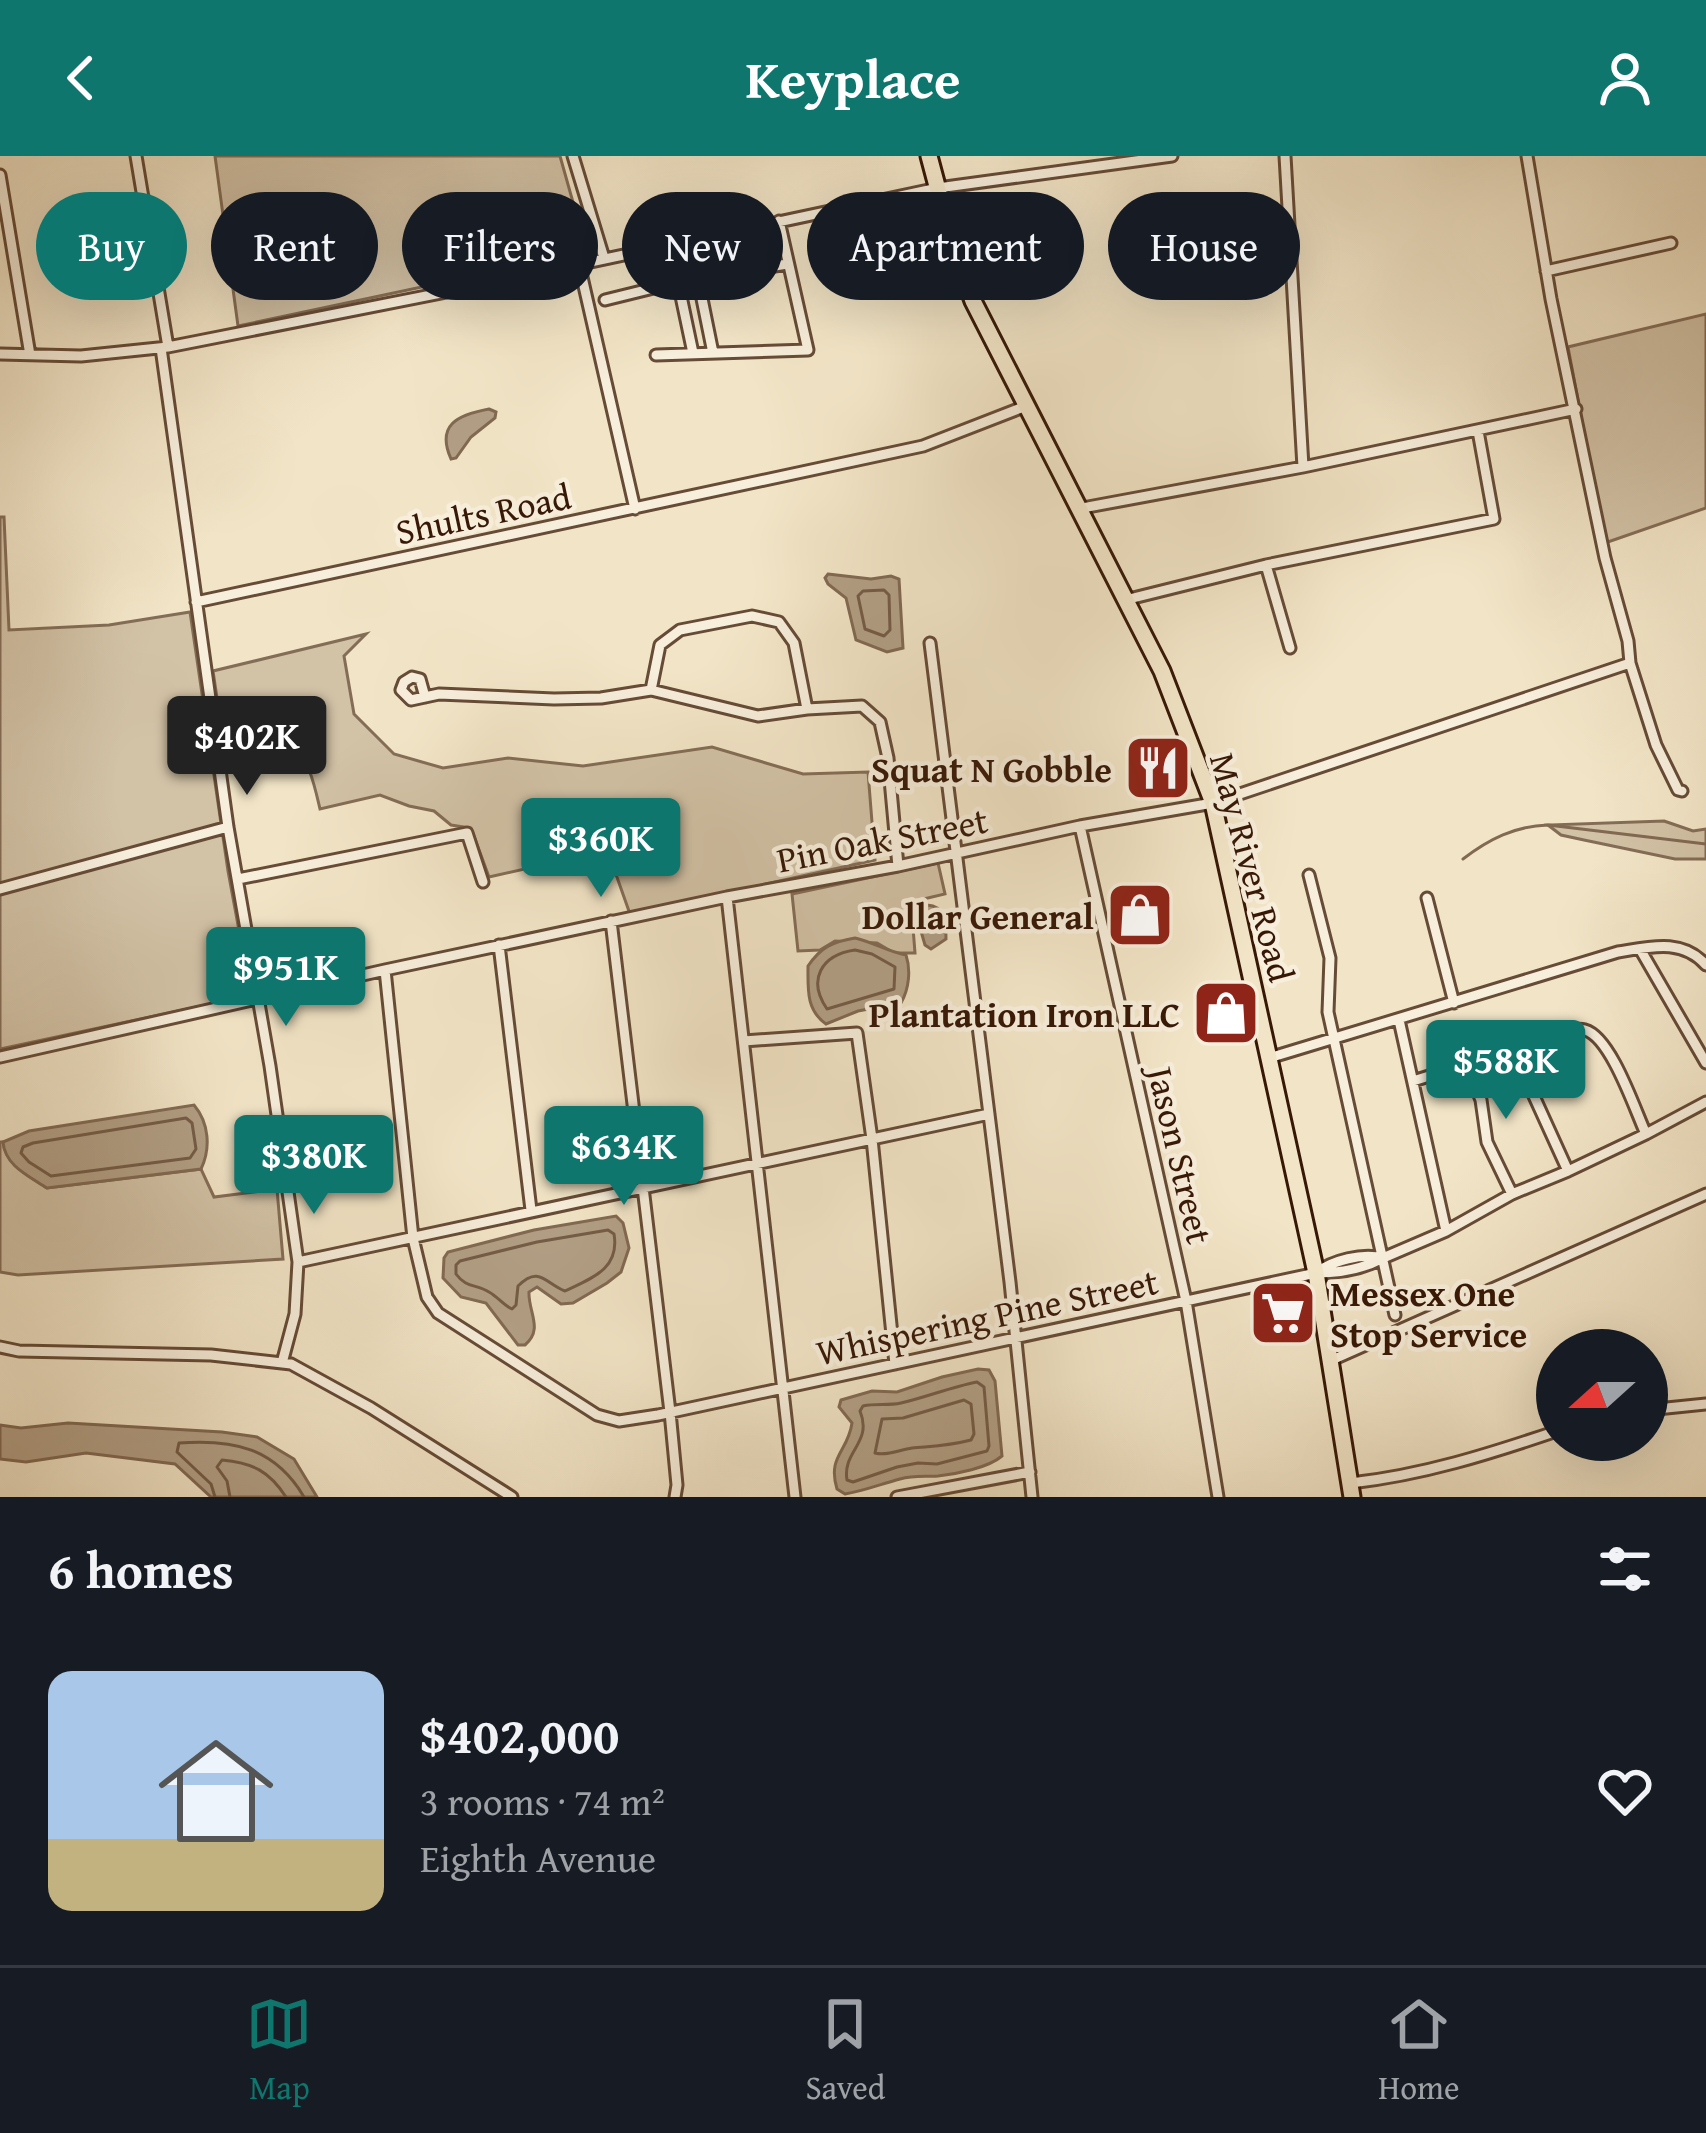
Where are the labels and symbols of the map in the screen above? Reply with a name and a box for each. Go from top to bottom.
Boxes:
street label: Shults Road [391,469,575,557]
pin: $402K [163,696,331,798]
restaurant icon: Squat N Gobble [1123,733,1193,803]
place label: Squat N Gobble [871,742,1112,795]
street label: May River Road [1197,747,1309,987]
street label: Pin Oak Street [772,793,992,885]
pin: $360K [517,798,685,900]
shop icon: Dollar General [1105,880,1175,950]
place label: Dollar General [862,889,1094,942]
pin: $951K [202,927,370,1029]
shop icon: Plantation Iron LLC [1191,978,1261,1048]
place label: Plantation Iron LLC [869,987,1180,1040]
pin: $588K [1422,1020,1590,1122]
street label: Jason Street [1134,1057,1227,1249]
pin: $634K [540,1106,708,1208]
pin: $380K [230,1115,398,1217]
street label: Whispering Pine Street [811,1254,1163,1378]
place label: Messex One Stop Service [1330,1266,1527,1360]
supermarket icon: Messex One Stop Service [1248,1278,1318,1348]
north arrow [1536,1329,1668,1461]

